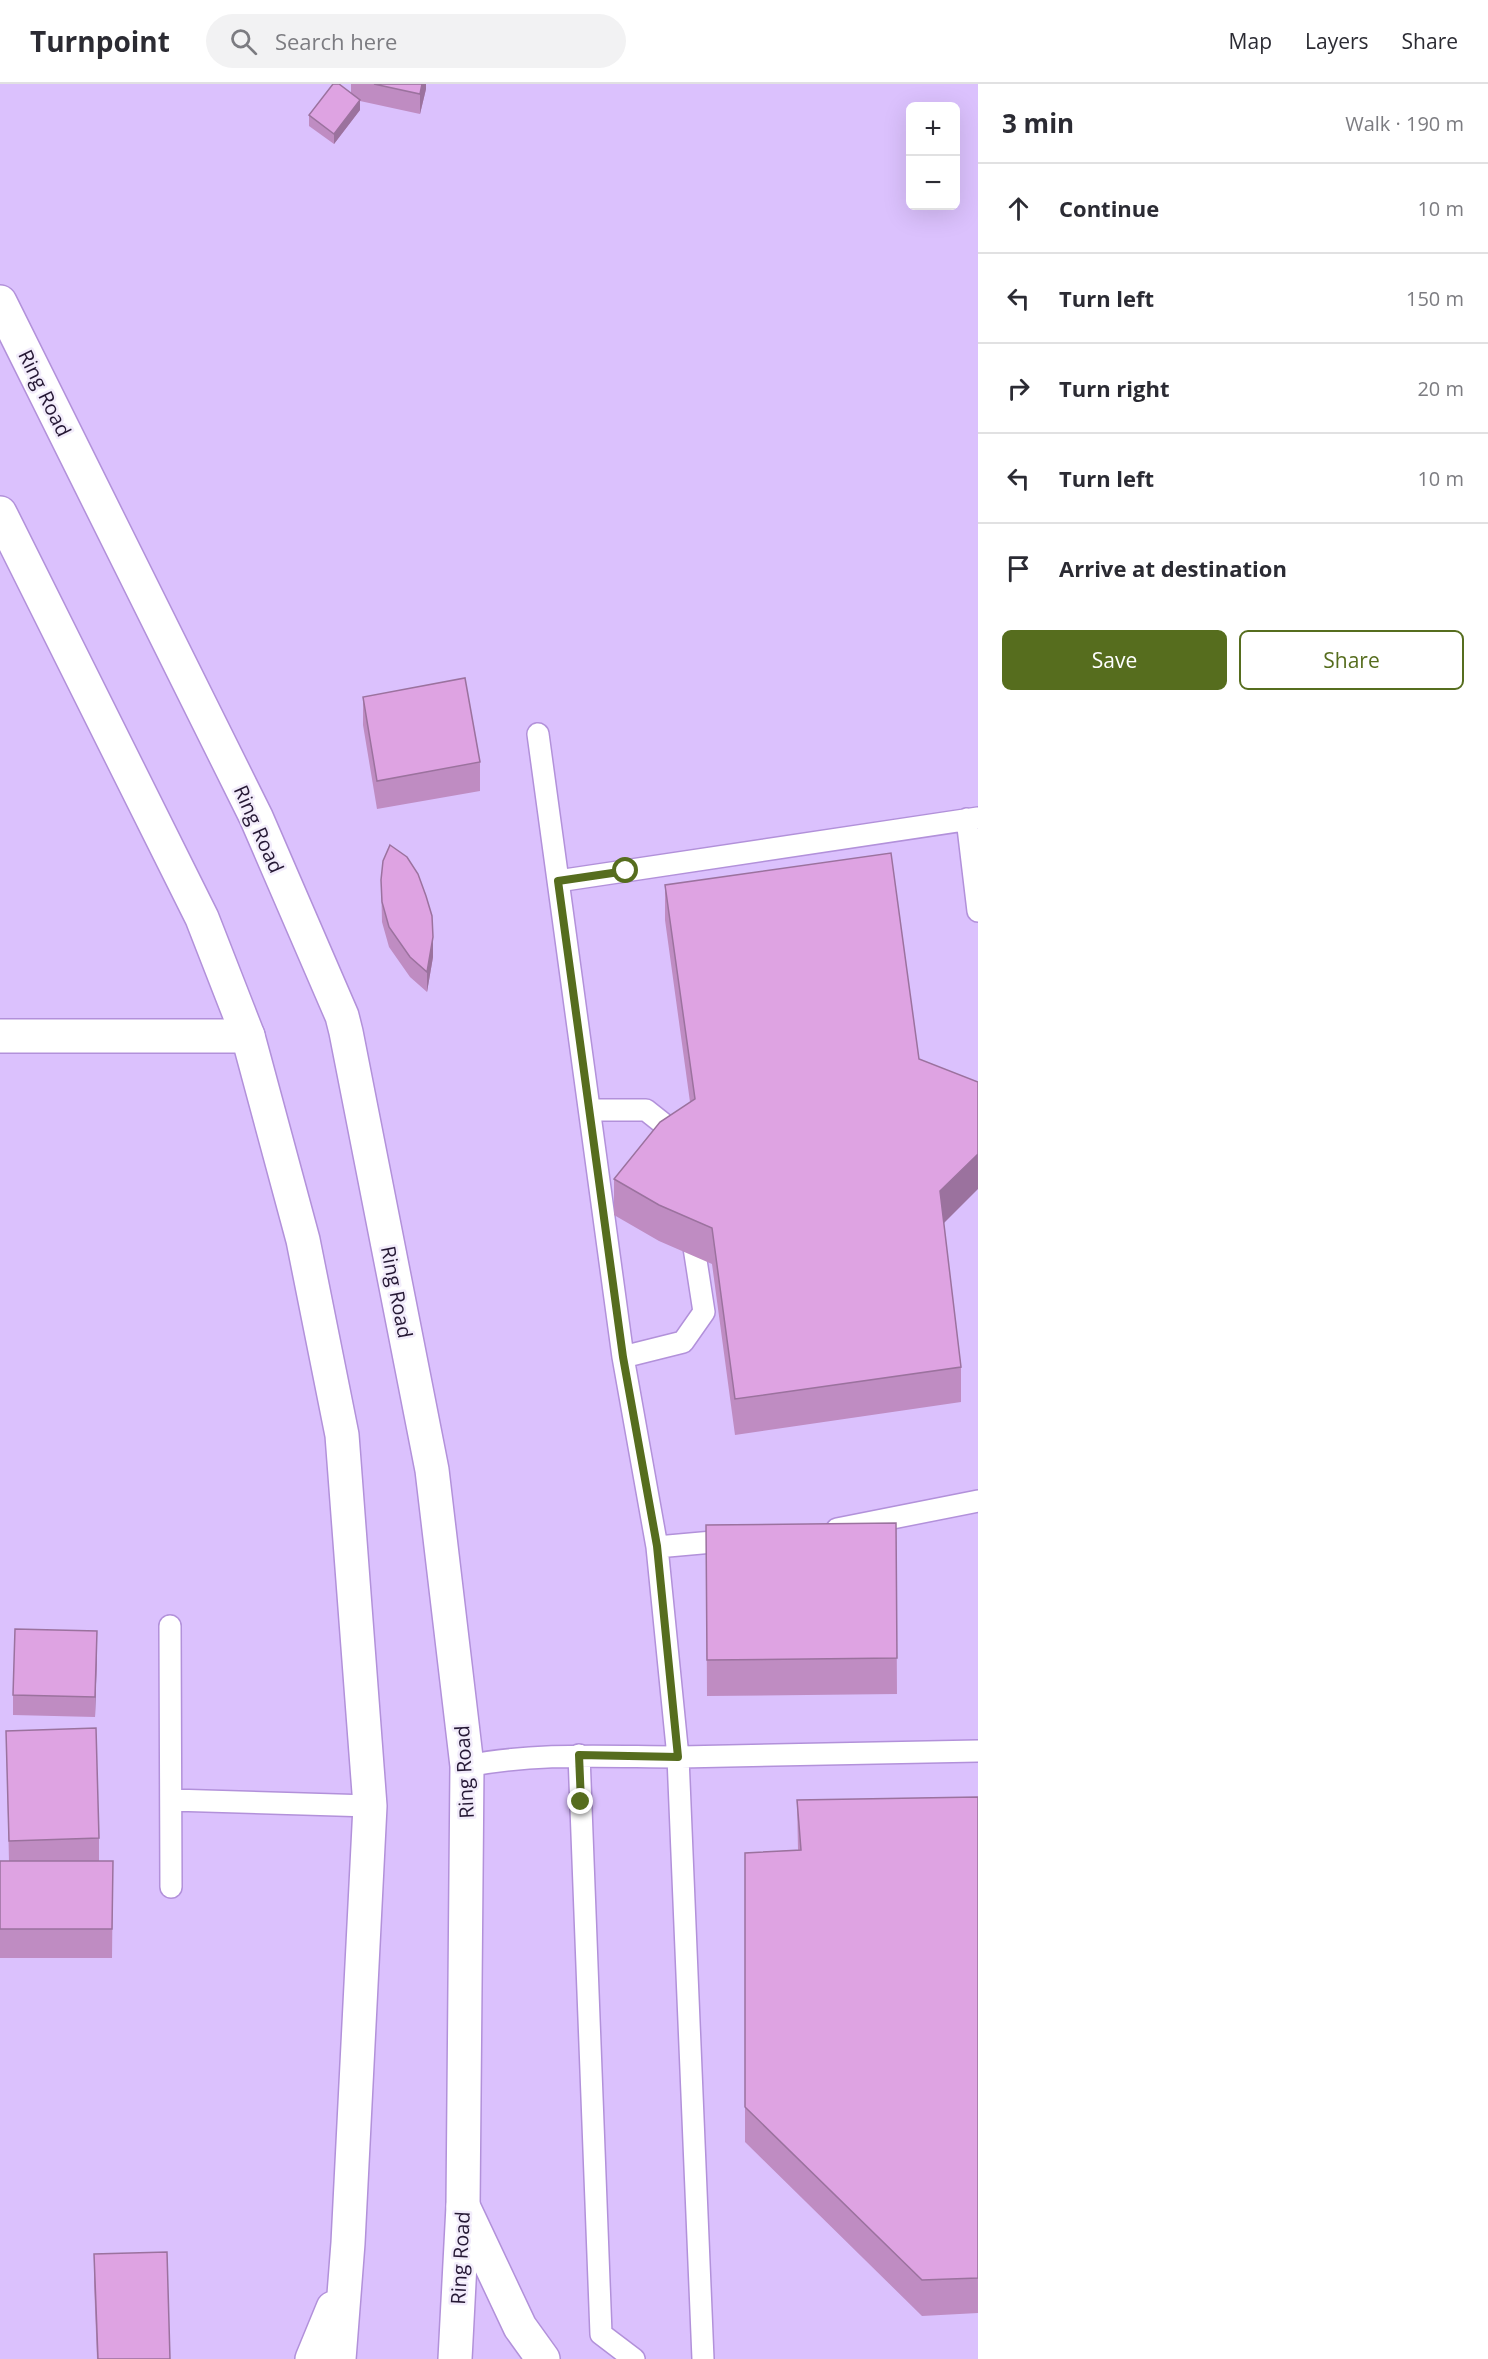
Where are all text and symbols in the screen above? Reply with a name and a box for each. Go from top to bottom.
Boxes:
search box [206,14,626,68]
text: Turnpoint [30,22,170,60]
icon: search [227,25,260,58]
text: Search here [275,26,397,56]
text: Map [1229,27,1272,55]
text: Layers [1305,27,1369,55]
text: Share [1402,27,1458,55]
map controls [906,102,960,210]
button: + [906,102,960,156]
text: 3 min [1002,105,1074,141]
text: Walk · 190 m [1345,110,1464,137]
button: − [906,156,960,210]
icon: ahead [1002,192,1035,225]
text: Continue [1059,193,1159,223]
text: 10 m [1417,195,1464,222]
icon: left [1002,282,1035,315]
text: Turn left [1059,283,1154,313]
text: 150 m [1406,285,1464,312]
street label: Ring Road [12,345,78,441]
icon: right [1002,372,1035,405]
text: Turn right [1059,373,1170,403]
text: 20 m [1417,375,1464,402]
icon: left [1002,462,1035,495]
text: Turn left [1059,463,1154,493]
text: 10 m [1417,465,1464,492]
icon: arrive [1002,552,1035,585]
text: Arrive at destination [1059,553,1287,583]
button: Save [1002,630,1227,690]
button: Share [1239,630,1464,690]
street label: Ring Road [228,781,290,877]
route start [612,857,638,883]
street label: Ring Road [375,1244,419,1340]
street label: Ring Road [448,1725,480,1819]
route end [567,1788,593,1814]
street label: Ring Road [444,2211,476,2305]

